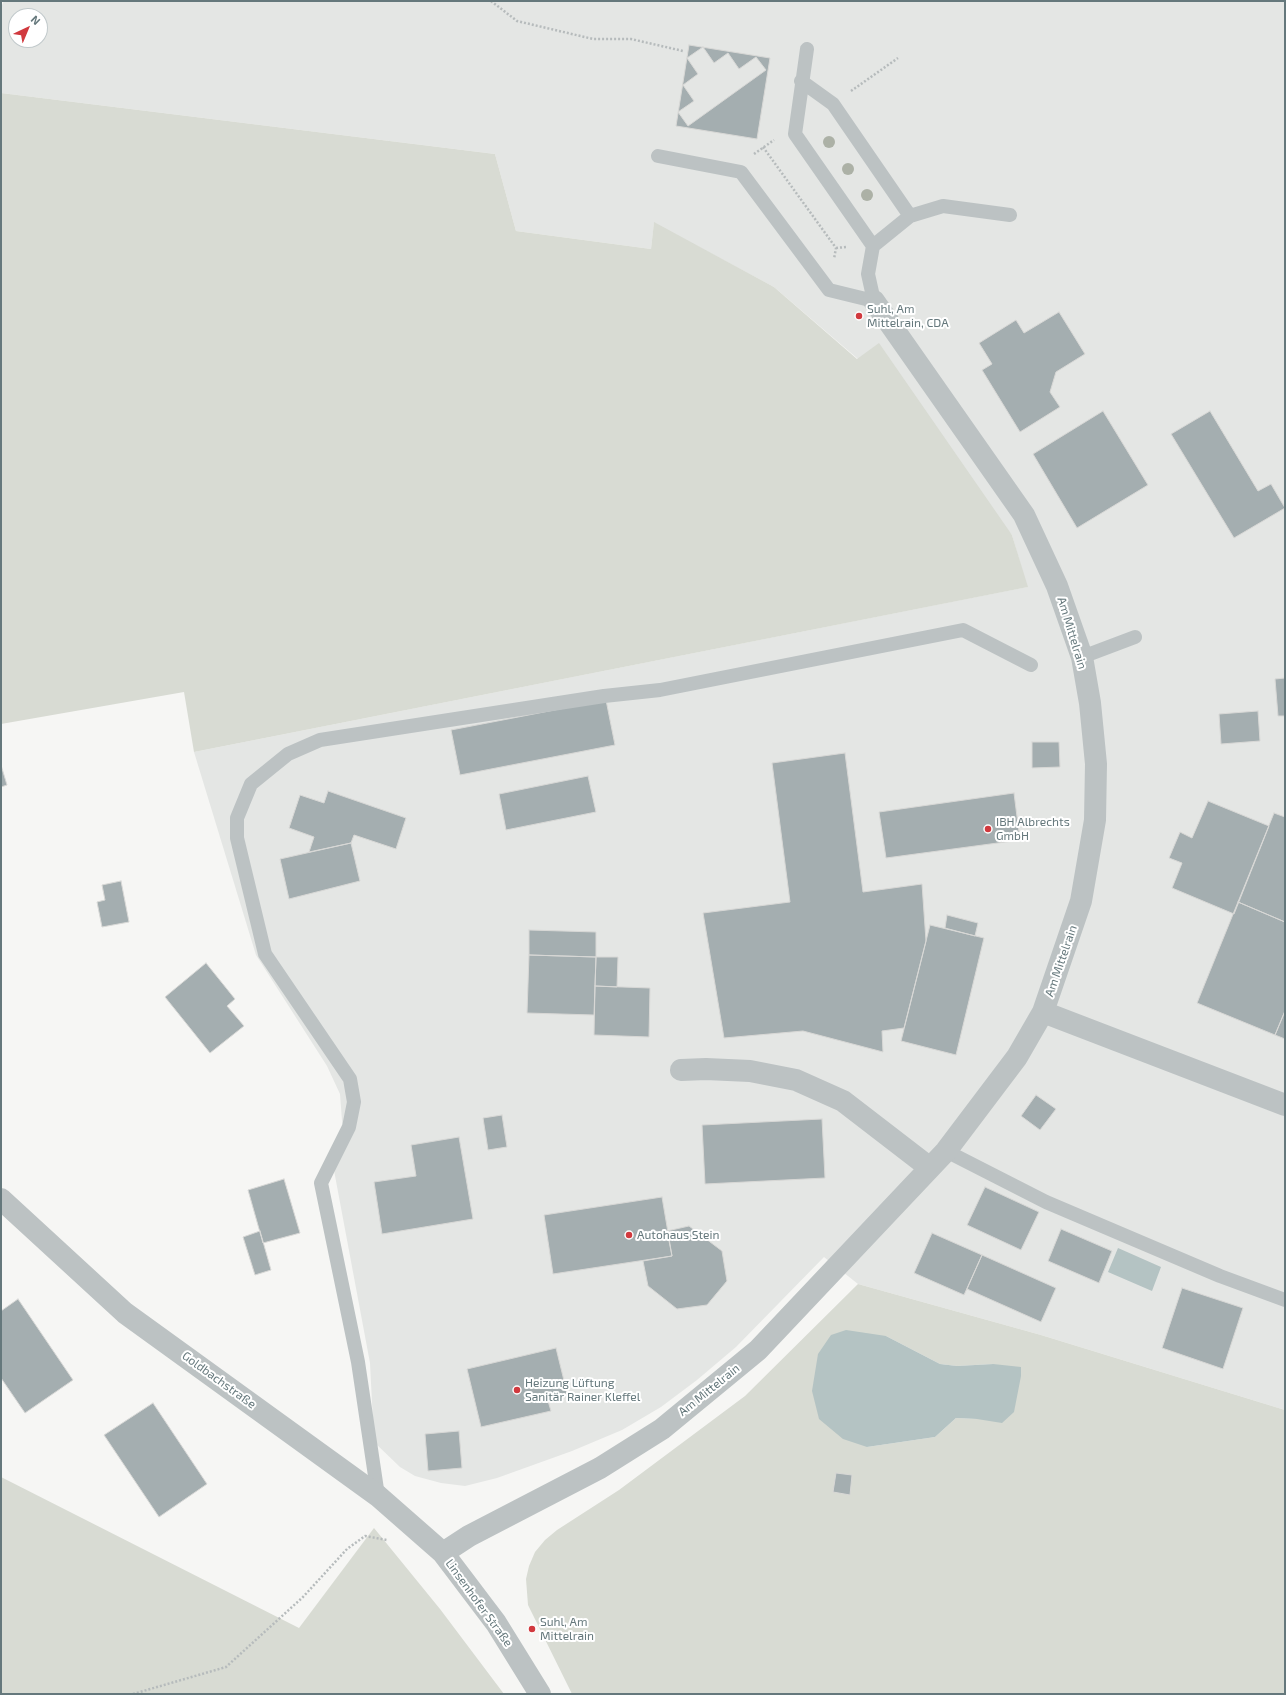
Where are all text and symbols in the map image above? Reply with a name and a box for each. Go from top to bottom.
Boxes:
north arrow [8,8,48,48]
text: N [29,12,43,27]
place label: Suhl, Am Mittelrain, CDA [867,302,949,330]
marker: Suhl, Am Mittelrain, CDA [854,311,864,321]
street label: Am Mittelrain [1054,595,1090,671]
place label: IBH Albrechts GmbH [996,815,1070,843]
marker: IBH Albrechts GmbH [983,824,993,834]
street label: Am Mittelrain [1042,923,1080,999]
place label: Autohaus Stein [637,1228,719,1242]
marker: Autohaus Stein [624,1230,634,1240]
street label: Goldbachstraße [179,1348,259,1412]
street label: Am Mittelrain [675,1361,743,1419]
place label: Heizung Lüftung Sanitär Rainer Kleffel [525,1376,640,1404]
marker: Heizung Lüftung Sanitär Rainer Kleffel [512,1385,522,1395]
street label: Linsenhofer Straße [442,1556,516,1650]
place label: Suhl, Am Mittelrain [540,1615,594,1643]
marker: Suhl, Am Mittelrain [527,1624,537,1634]

